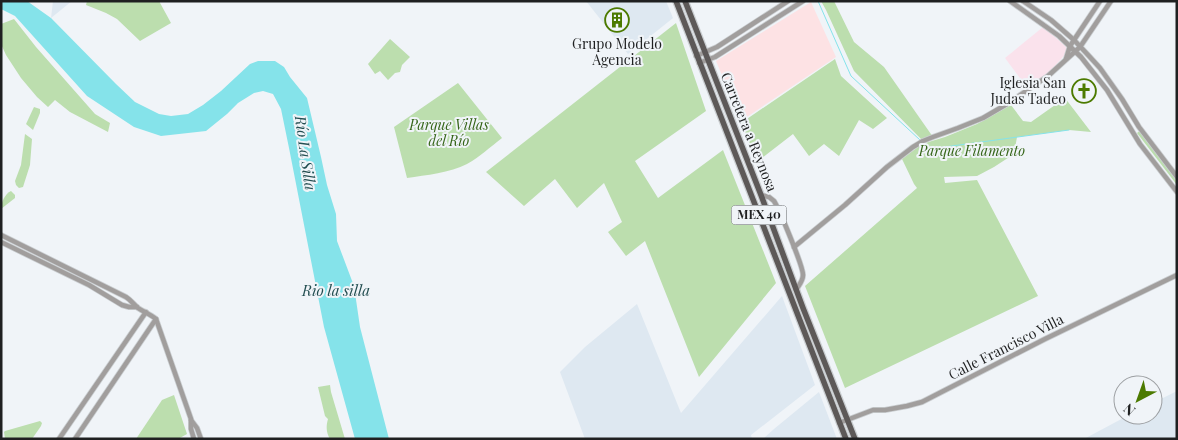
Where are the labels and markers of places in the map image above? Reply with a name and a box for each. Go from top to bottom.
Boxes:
building icon: Grupo Modelo Agencia [604,7,630,33]
place label: Grupo Modelo Agencia [572,34,662,69]
place label: Iglesia San Judas Tadeo [990,73,1067,108]
church icon: Iglesia San Judas Tadeo [1071,78,1097,104]

